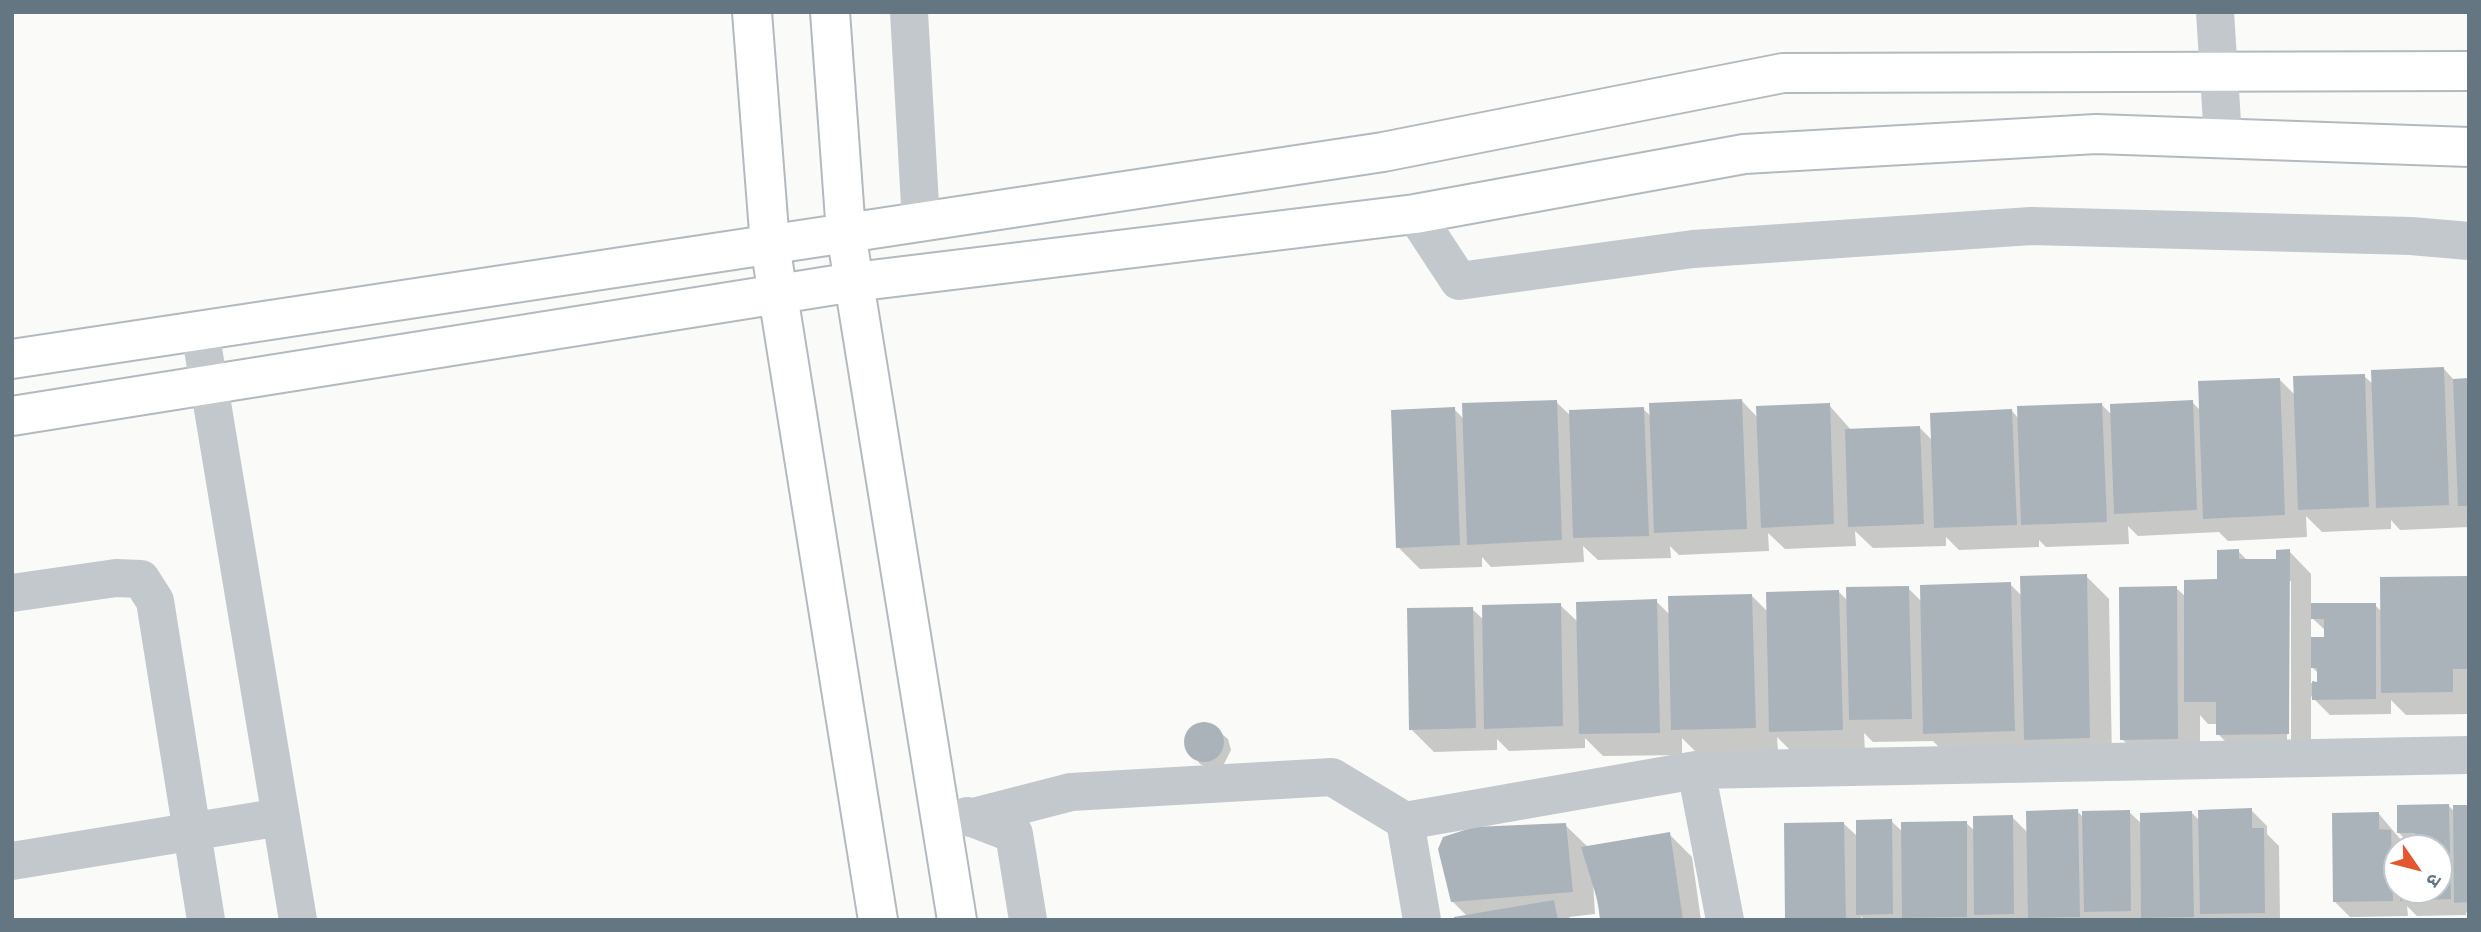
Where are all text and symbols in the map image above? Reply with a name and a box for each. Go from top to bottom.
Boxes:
north arrow [2383,834,2453,904]
text: उ [2421,868,2447,891]

